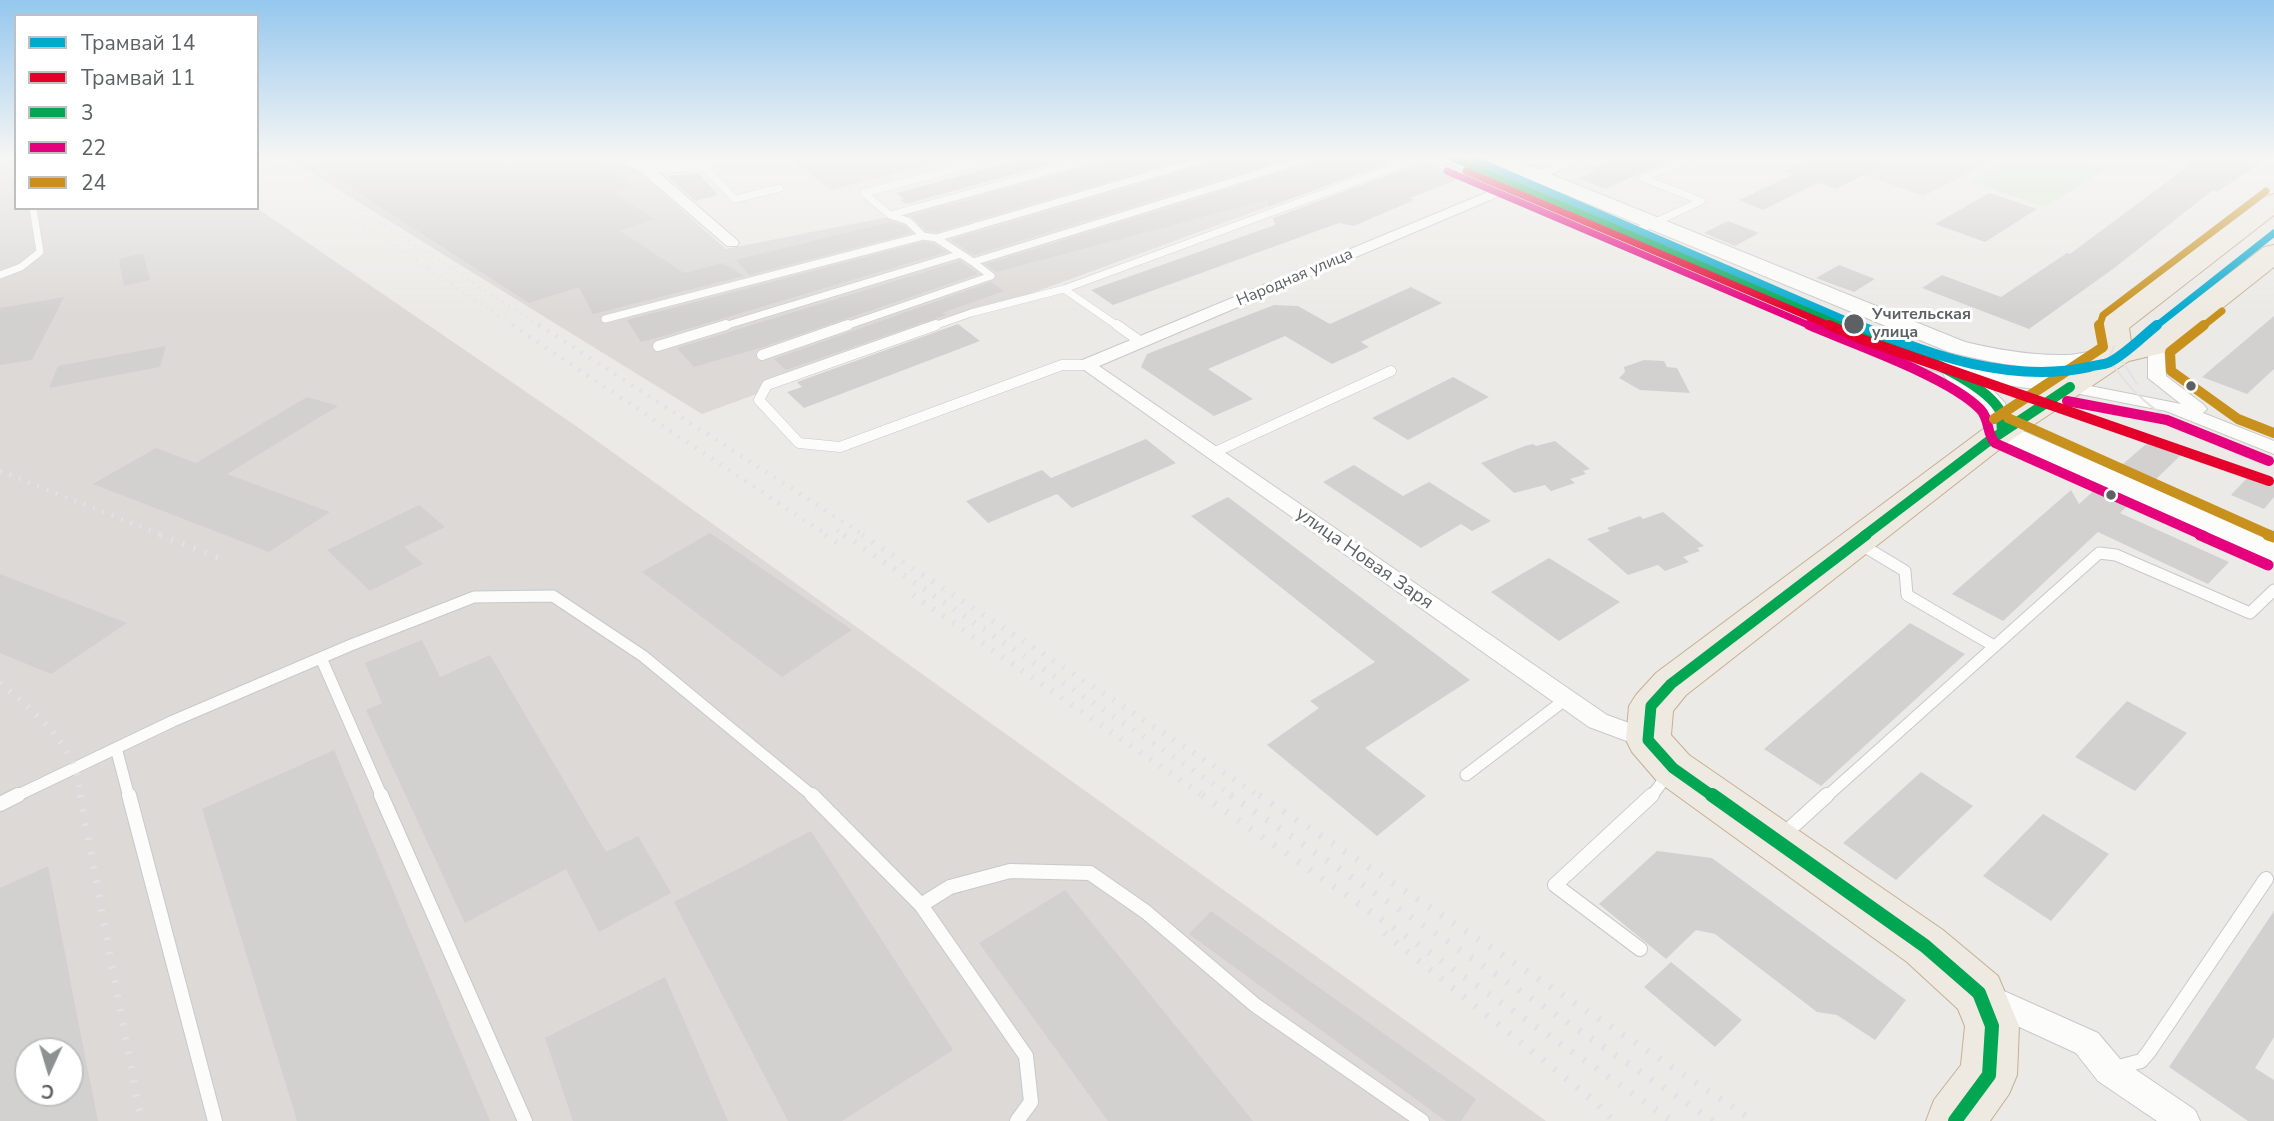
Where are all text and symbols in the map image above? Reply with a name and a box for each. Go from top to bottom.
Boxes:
legend [14,14,259,210]
text: Трамвай 14 [81,29,195,57]
text: Трамвай 11 [81,64,195,92]
text: 3 [81,99,94,127]
text: 22 [81,134,106,162]
text: 24 [81,169,106,197]
street label: Народная улица [1234,245,1356,311]
place label: Учительская улица [1872,305,1971,343]
marker: Учительская улица [1842,312,1866,336]
unlabelled marker [2184,379,2198,393]
unlabelled marker [2104,488,2118,502]
street label: улица Новая Заря [1291,503,1437,615]
north arrow [14,1037,84,1107]
text: С [40,1078,55,1104]

